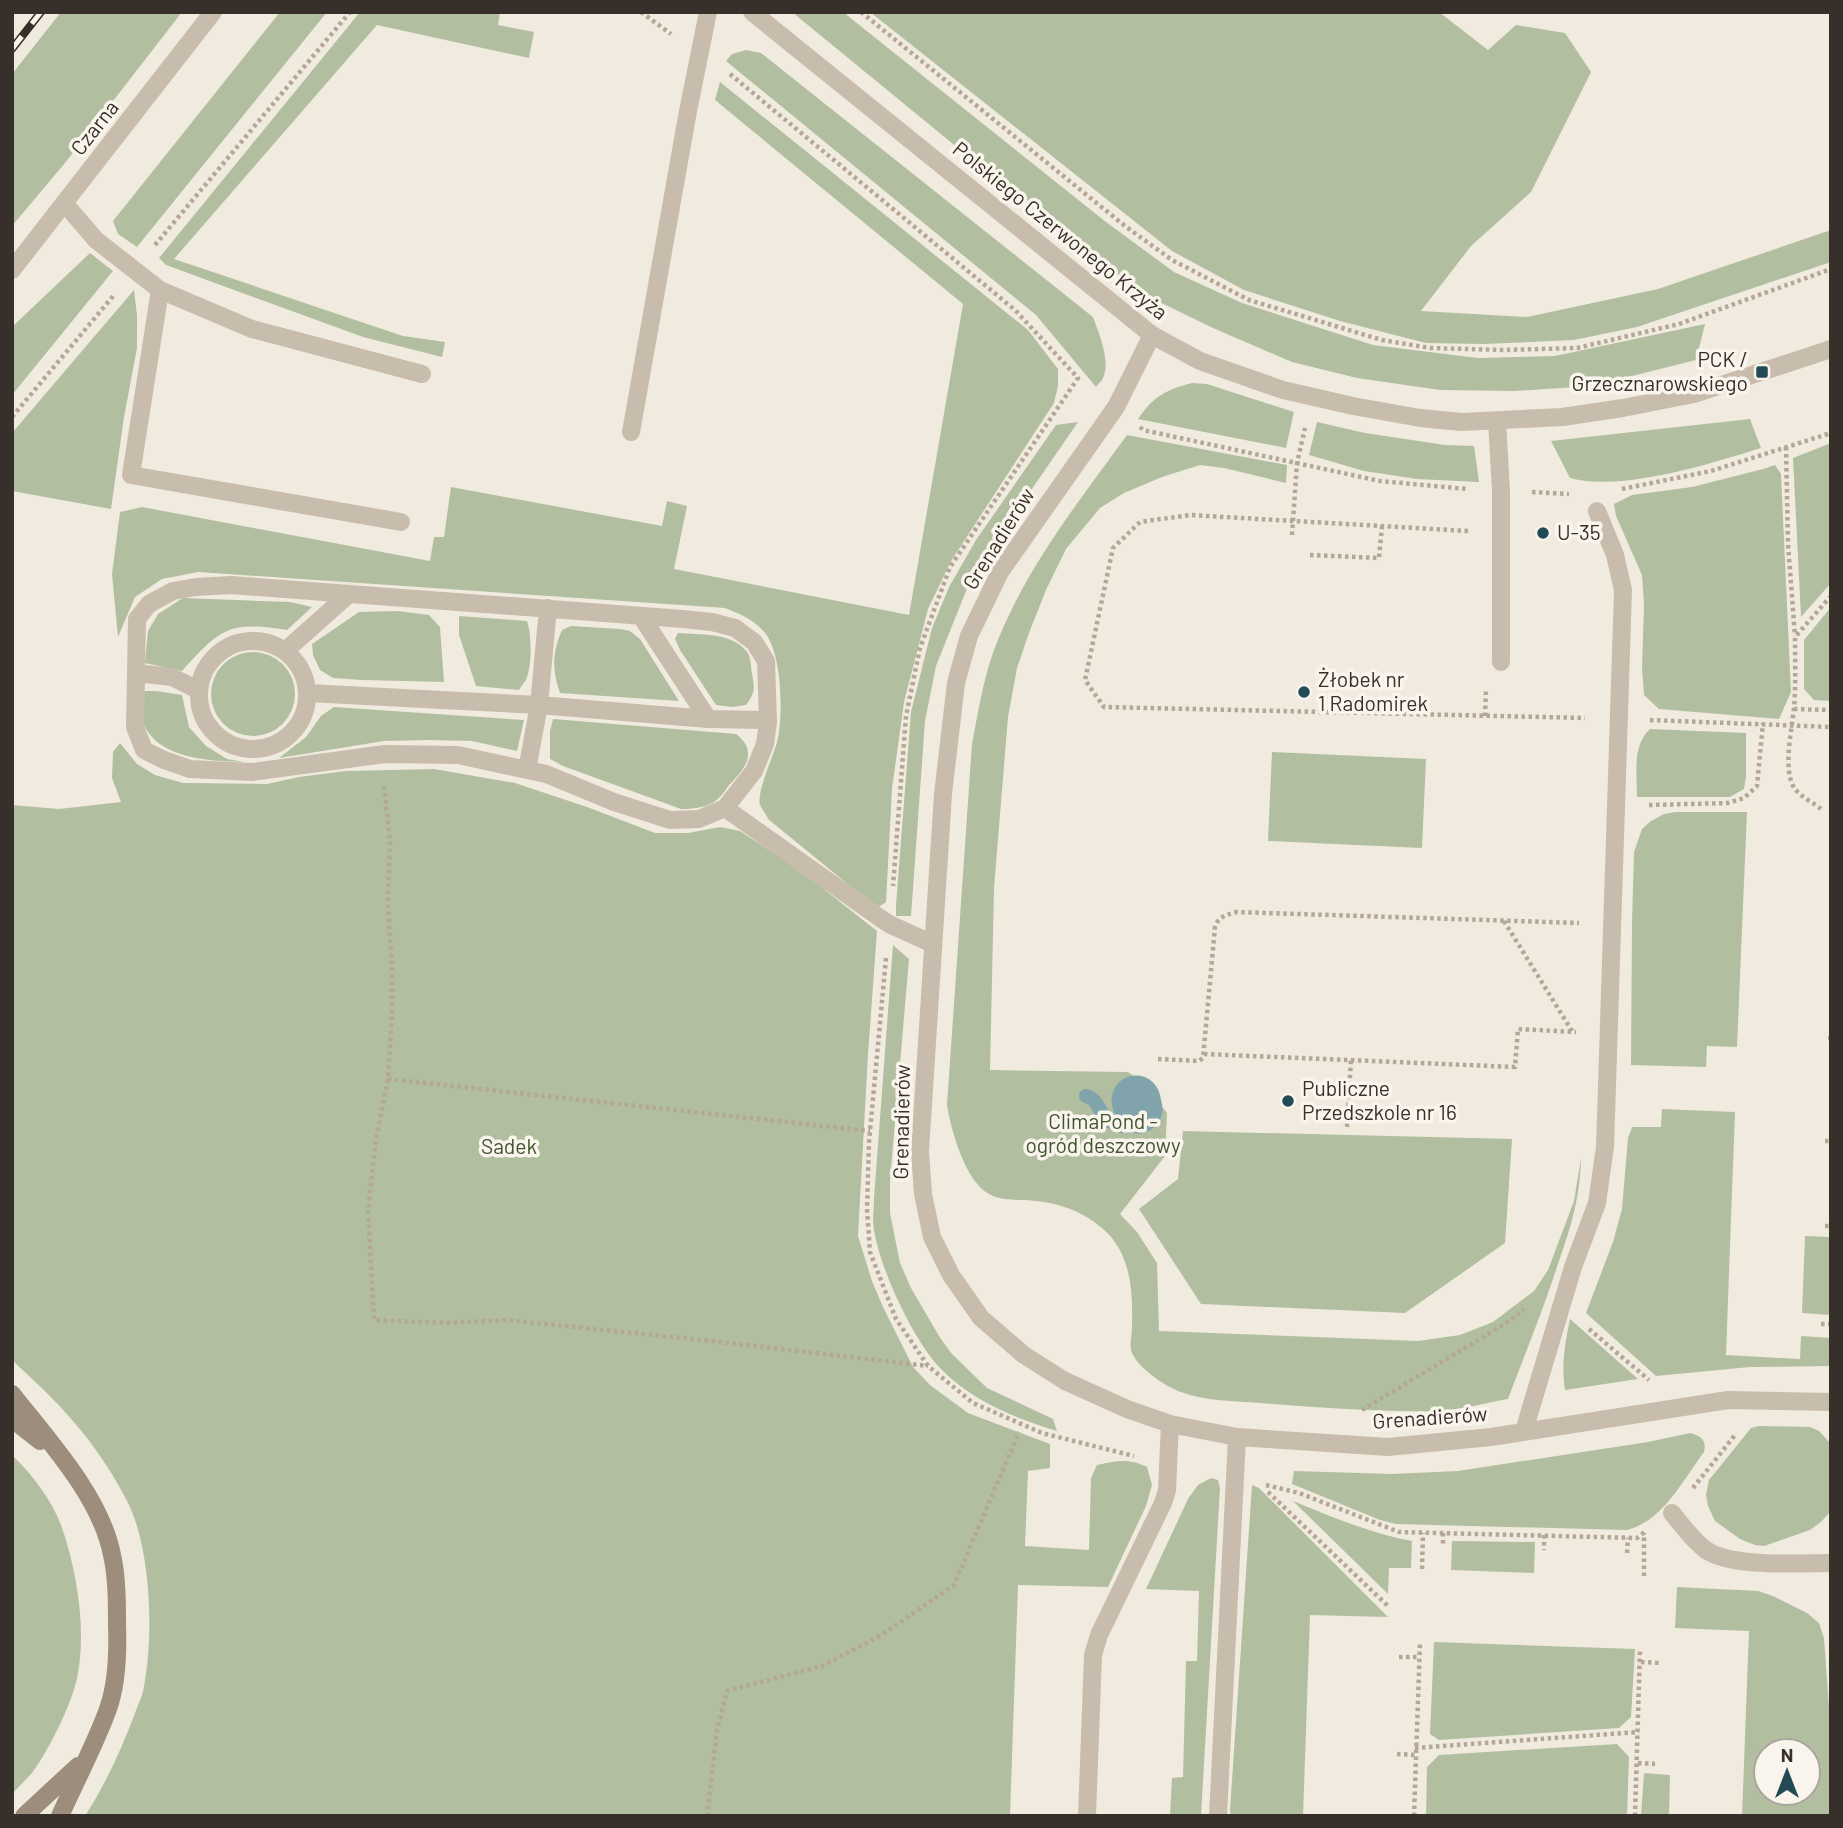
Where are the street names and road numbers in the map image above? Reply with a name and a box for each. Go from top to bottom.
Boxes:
street label: Czarna [65,95,123,159]
street label: Polskiego Czerwonego Krzyża [949,135,1173,324]
street label: Grenadierów [957,483,1039,594]
street label: Grenadierów [887,1064,914,1180]
street label: Grenadierów [1372,1400,1488,1433]

